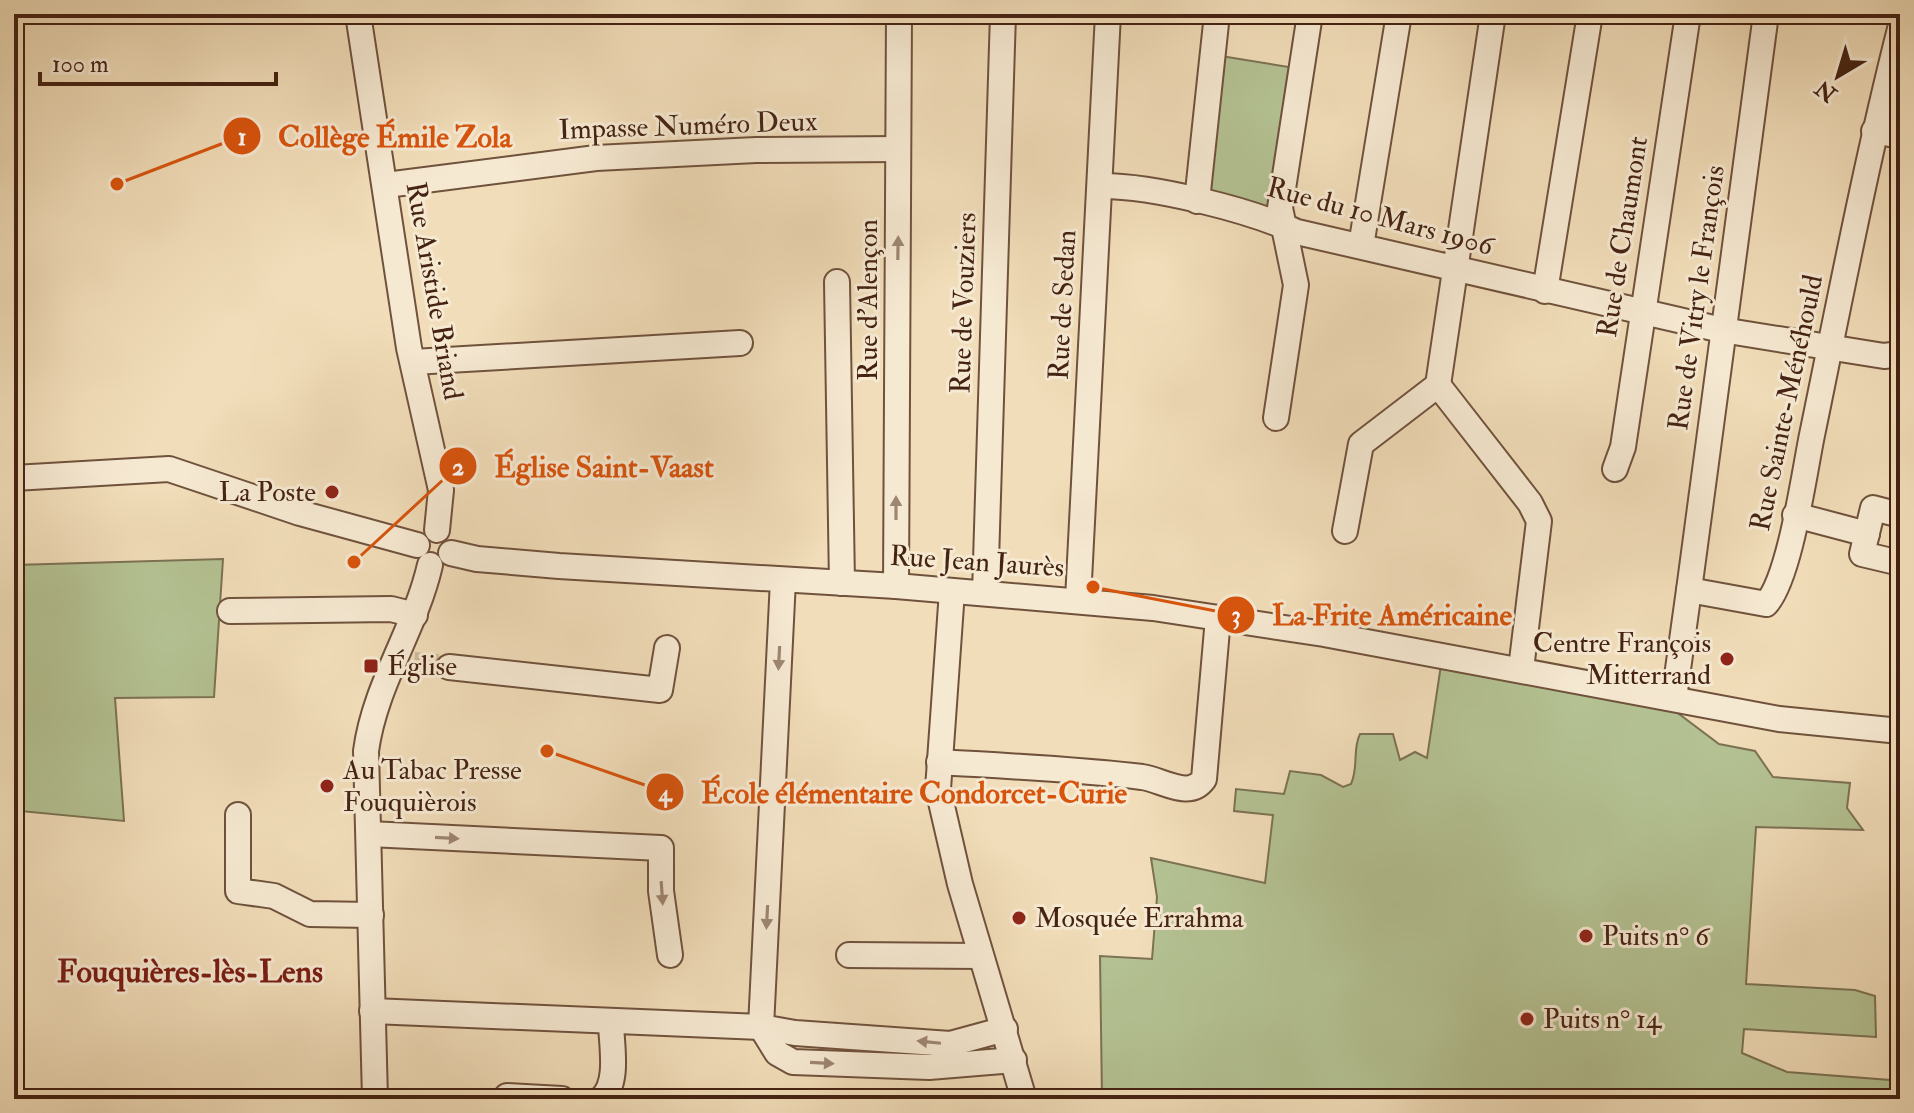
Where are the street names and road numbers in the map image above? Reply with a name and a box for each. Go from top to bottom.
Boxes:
street label: Impasse Numéro Deux [558,104,818,148]
street label: Rue de Chaumont [1590,134,1656,340]
street label: Rue de Vitry le François [1661,163,1733,433]
street label: Rue du 10 Mars 1906 [1263,170,1499,265]
street label: Rue Aristide Briand [398,179,470,403]
street label: Rue de Vouziers [943,212,985,394]
street label: Rue d'Alençon [851,219,886,381]
street label: Rue de Sedan [1042,229,1084,381]
street label: Rue Sainte-Ménéhould [1743,271,1831,534]
street label: Rue Jean Jaurès [889,538,1065,586]

